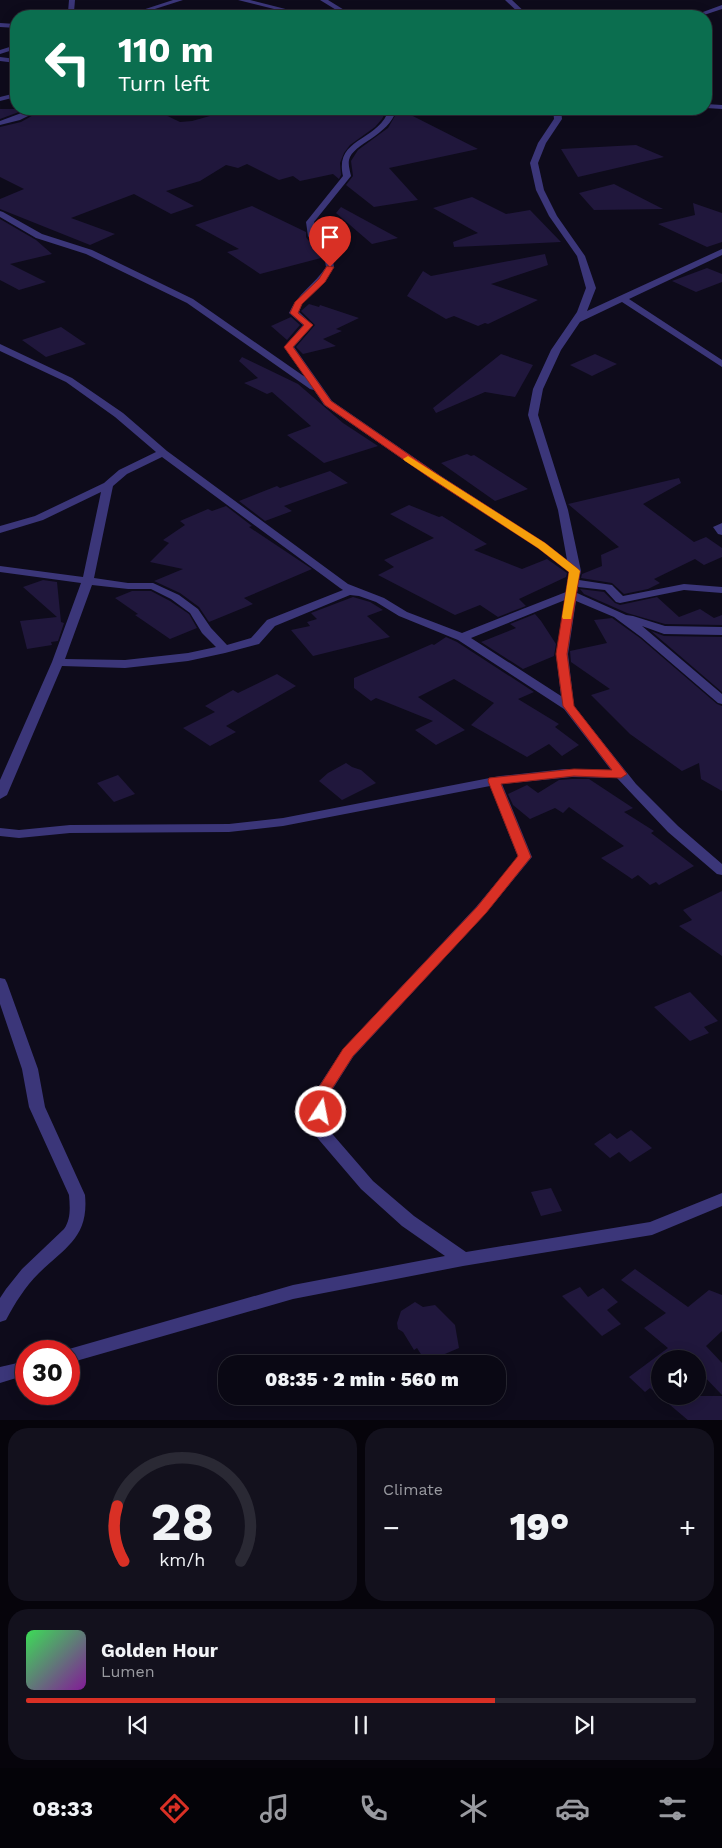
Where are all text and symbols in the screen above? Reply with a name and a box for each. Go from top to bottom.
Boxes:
text: 110 m [118,29,214,71]
icon: left [35,30,100,95]
text: Turn left [118,71,210,96]
pin [309,216,351,267]
icon: arrive [316,223,344,251]
position arrow [294,1085,346,1137]
speed limit sign: 30 [15,1340,80,1405]
map controls [651,1350,706,1405]
button: sound [651,1350,706,1405]
text: 08:35 · 2 min · 560 m [265,1368,459,1391]
text: Climate [383,1480,443,1499]
text: 28 [151,1492,214,1553]
text: 19° [510,1505,569,1549]
text: − [383,1511,400,1544]
text: + [679,1511,696,1544]
text: km/h [159,1549,206,1570]
text: Golden Hour [101,1639,218,1662]
text: Lumen [101,1662,155,1681]
icon: previous [124,1711,152,1739]
icon: pause [347,1711,375,1739]
icon: next [570,1711,598,1739]
icon: directions [157,1791,192,1826]
icon: music [257,1791,292,1826]
icon: phone [356,1791,391,1826]
icon: climate [456,1791,491,1826]
icon: car [555,1791,590,1826]
icon: filters [655,1791,690,1826]
text: 08:33 [32,1796,93,1821]

